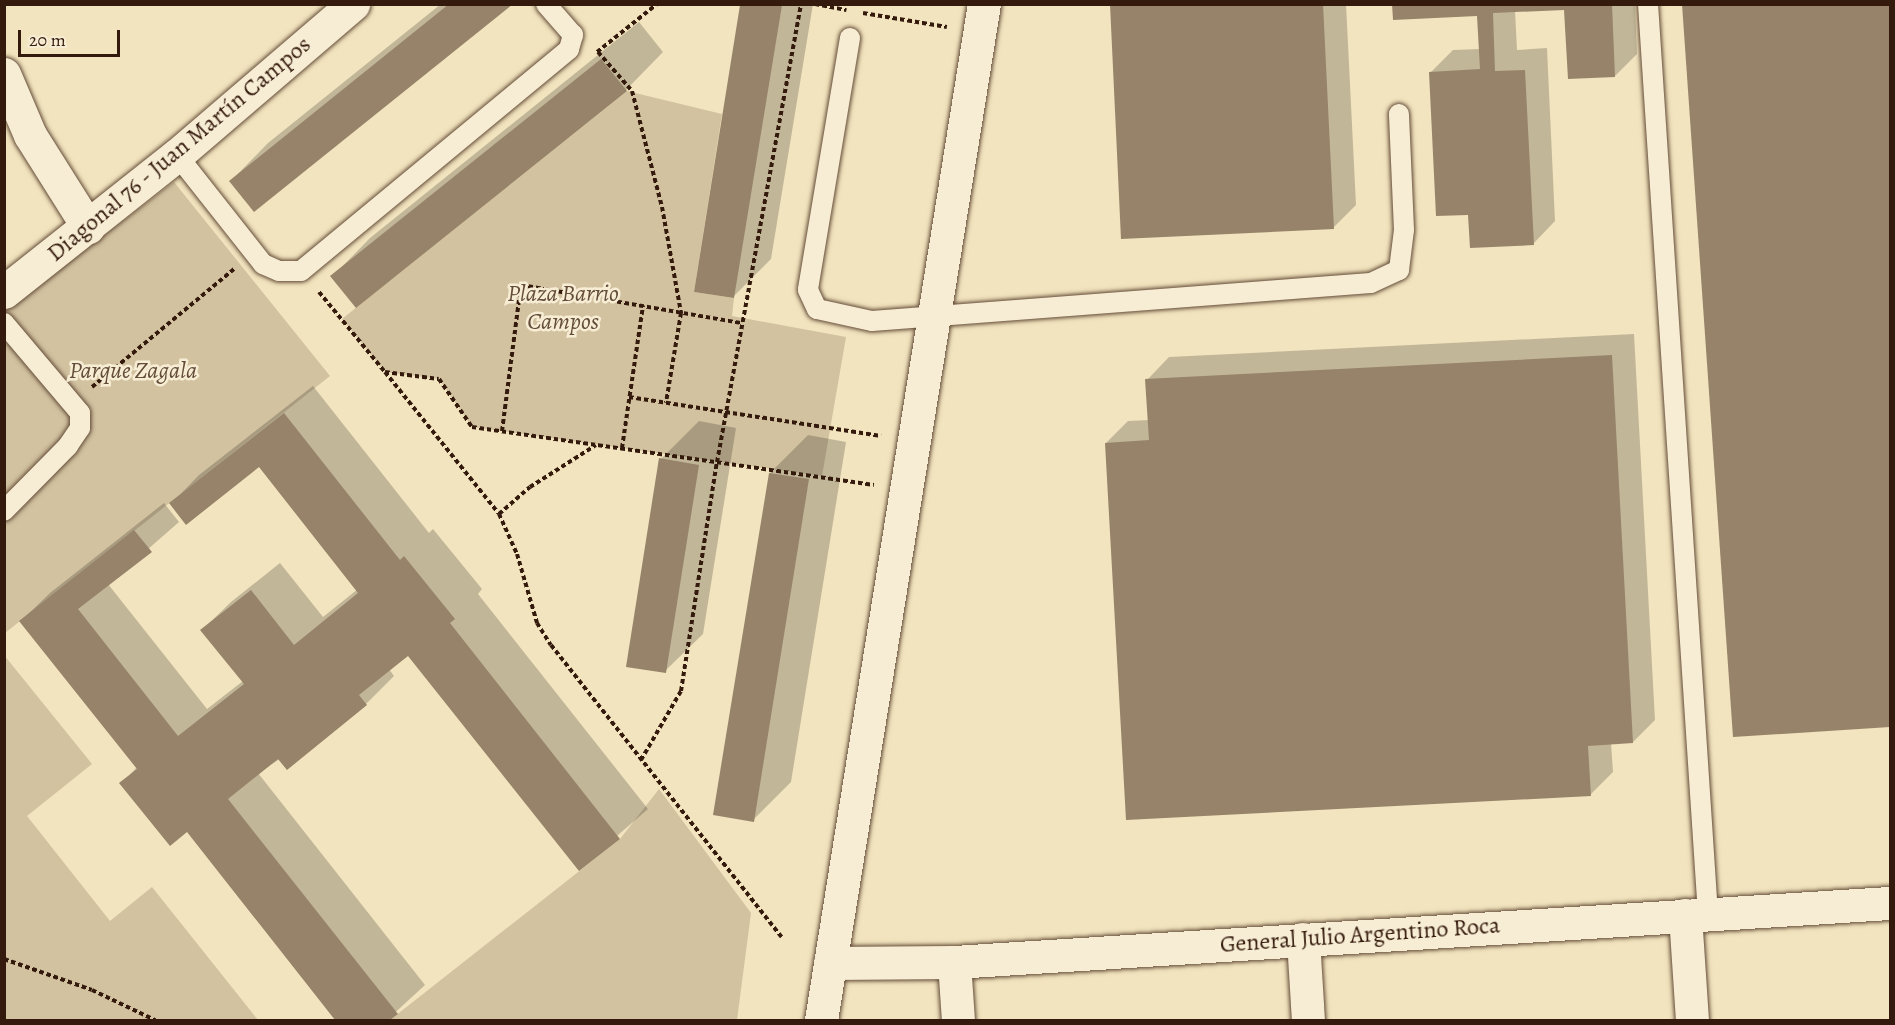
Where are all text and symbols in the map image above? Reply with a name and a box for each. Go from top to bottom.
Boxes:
scale bar [21,18,123,56]
text: 20 m [29,28,66,52]
street label: Diagonal 76 - Juan Martín Campos [41,30,317,268]
park label: Plaza Barrio Campos [507,280,619,336]
park label: Parque Zagala [69,357,197,385]
street label: General Julio Argentino Roca [1219,911,1501,959]

